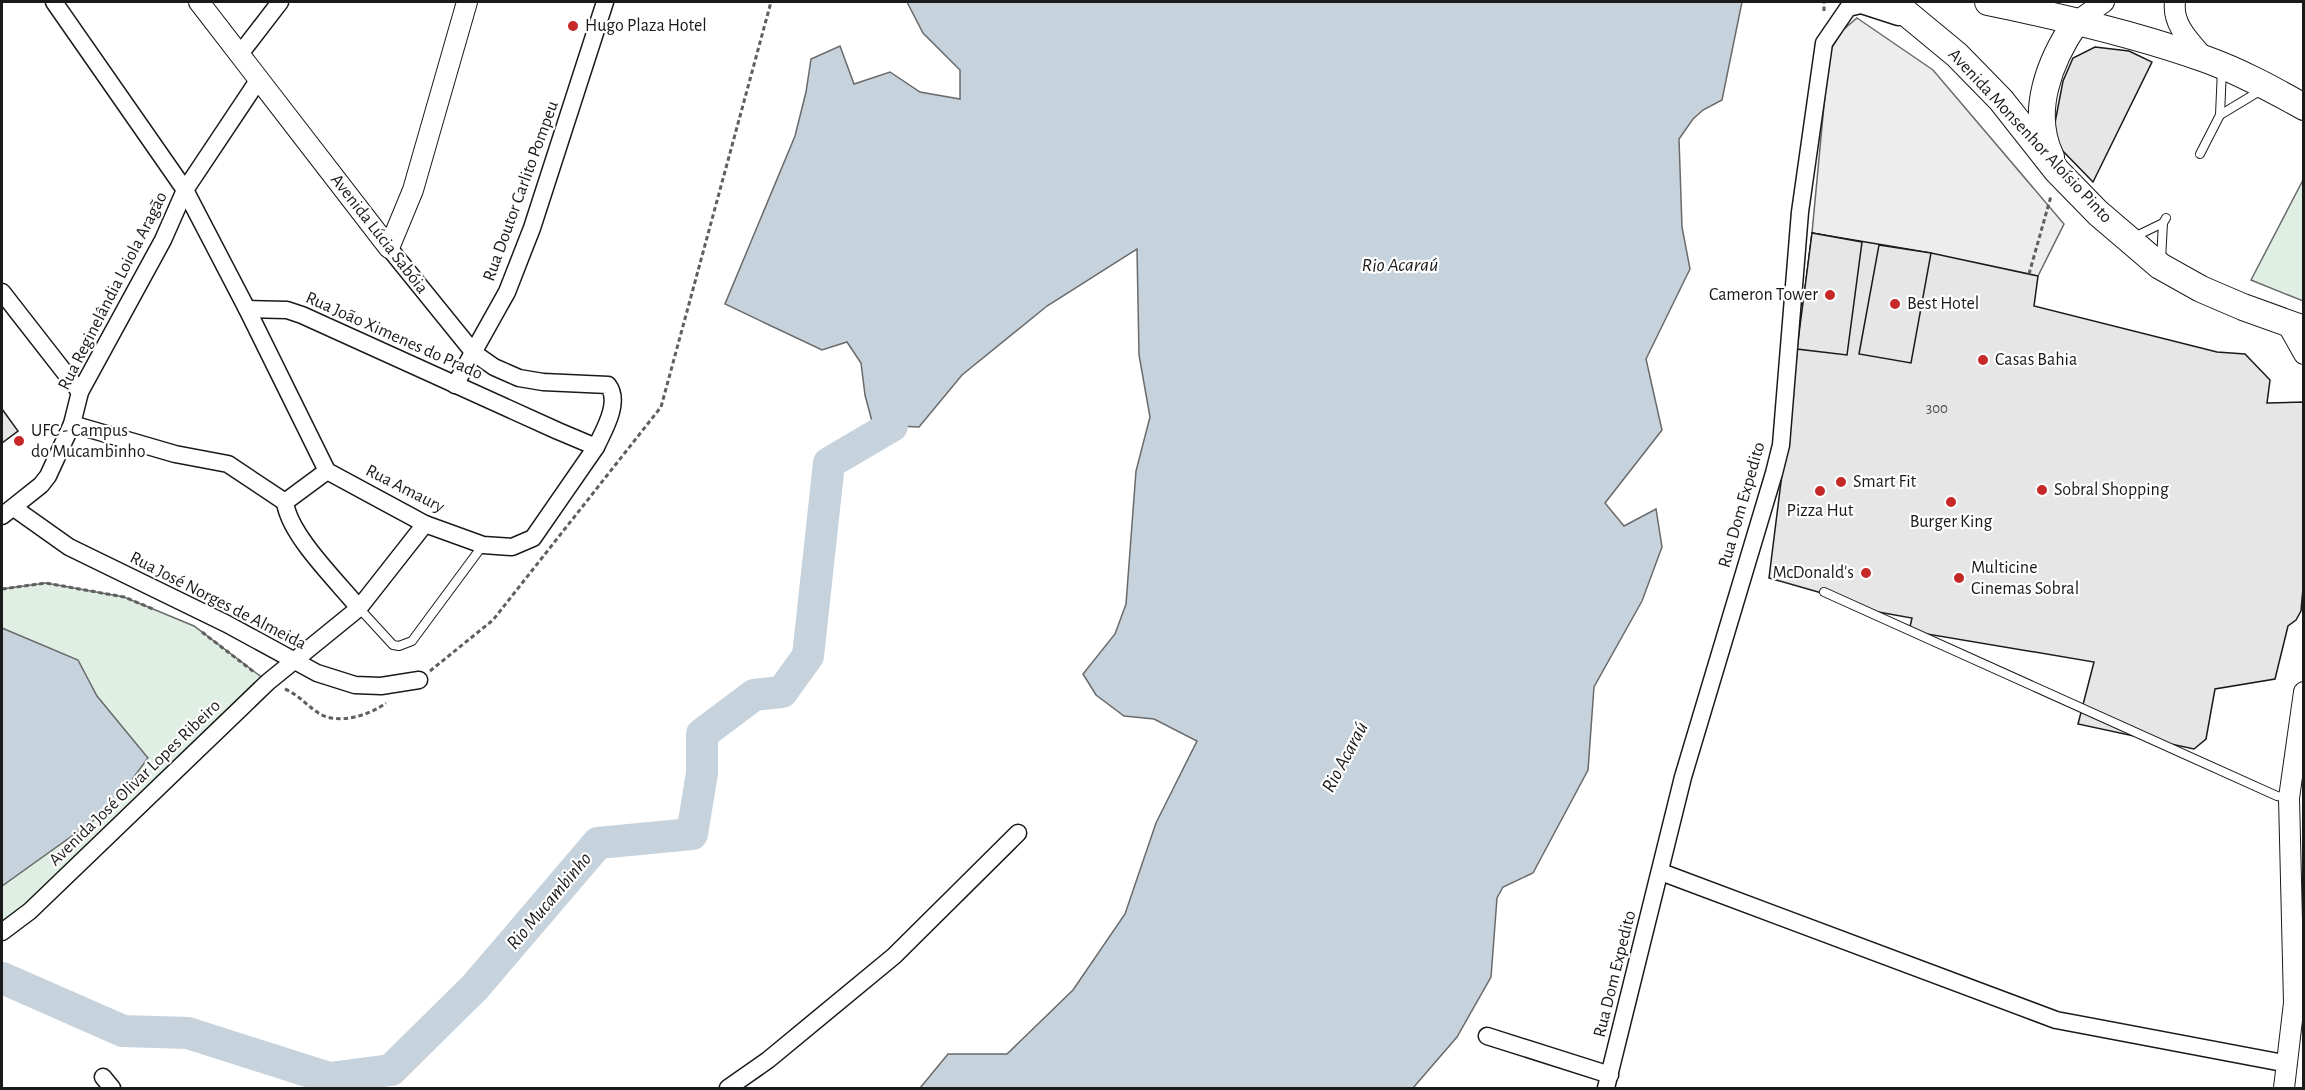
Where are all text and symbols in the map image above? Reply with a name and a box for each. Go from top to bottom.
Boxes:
place label: Hugo Plaza Hotel [585,17,707,35]
marker: Hugo Plaza Hotel [566,19,580,33]
street label: Avenida Monsenhor Aloísio Pinto [1945,45,2115,227]
street label: Rua Doutor Carlito Pompeu [480,98,562,284]
street label: Avenida Lúcia Sabóia [327,171,431,297]
street label: Rua Reginelândia Loiola Aragão [55,189,171,393]
water label: Rio Acaraú [1362,255,1438,275]
place label: Cameron Tower [1709,286,1818,304]
marker: Cameron Tower [1823,288,1837,302]
street label: Rua João Ximenes do Prado [303,289,485,383]
place label: Best Hotel [1907,295,1979,313]
marker: Best Hotel [1888,297,1902,311]
place label: Casas Bahia [1995,351,2077,369]
marker: Casas Bahia [1976,353,1990,367]
house number: 300 [1926,401,1948,416]
place label: UFC - Campus do Mucambinho [31,422,146,461]
marker: UFC - Campus do Mucambinho [12,434,26,448]
street label: Rua Dom Expedito [1715,440,1769,570]
street label: Rua Amaury [363,462,448,517]
place label: Smart Fit [1853,473,1917,491]
marker: Smart Fit [1834,475,1848,489]
place label: Sobral Shopping [2054,481,2169,499]
marker: Sobral Shopping [2035,483,2049,497]
marker: Pizza Hut [1813,484,1827,498]
marker: Burger King [1944,495,1958,509]
place label: Pizza Hut [1787,502,1854,520]
place label: Burger King [1910,513,1993,531]
street label: Rua José Norges de Almeida [127,549,309,653]
place label: Multicine Cinemas Sobral [1971,559,2079,598]
place label: McDonald's [1772,564,1854,582]
marker: McDonald's [1859,566,1873,580]
marker: Multicine Cinemas Sobral [1952,571,1966,585]
street label: Avenida José Olivar Lopes Ribeiro [46,696,224,870]
water label: Rio Acaraú [1318,718,1372,796]
water label: Rio Mucambinho [503,849,595,953]
street label: Rua Dom Expedito [1591,909,1639,1039]

